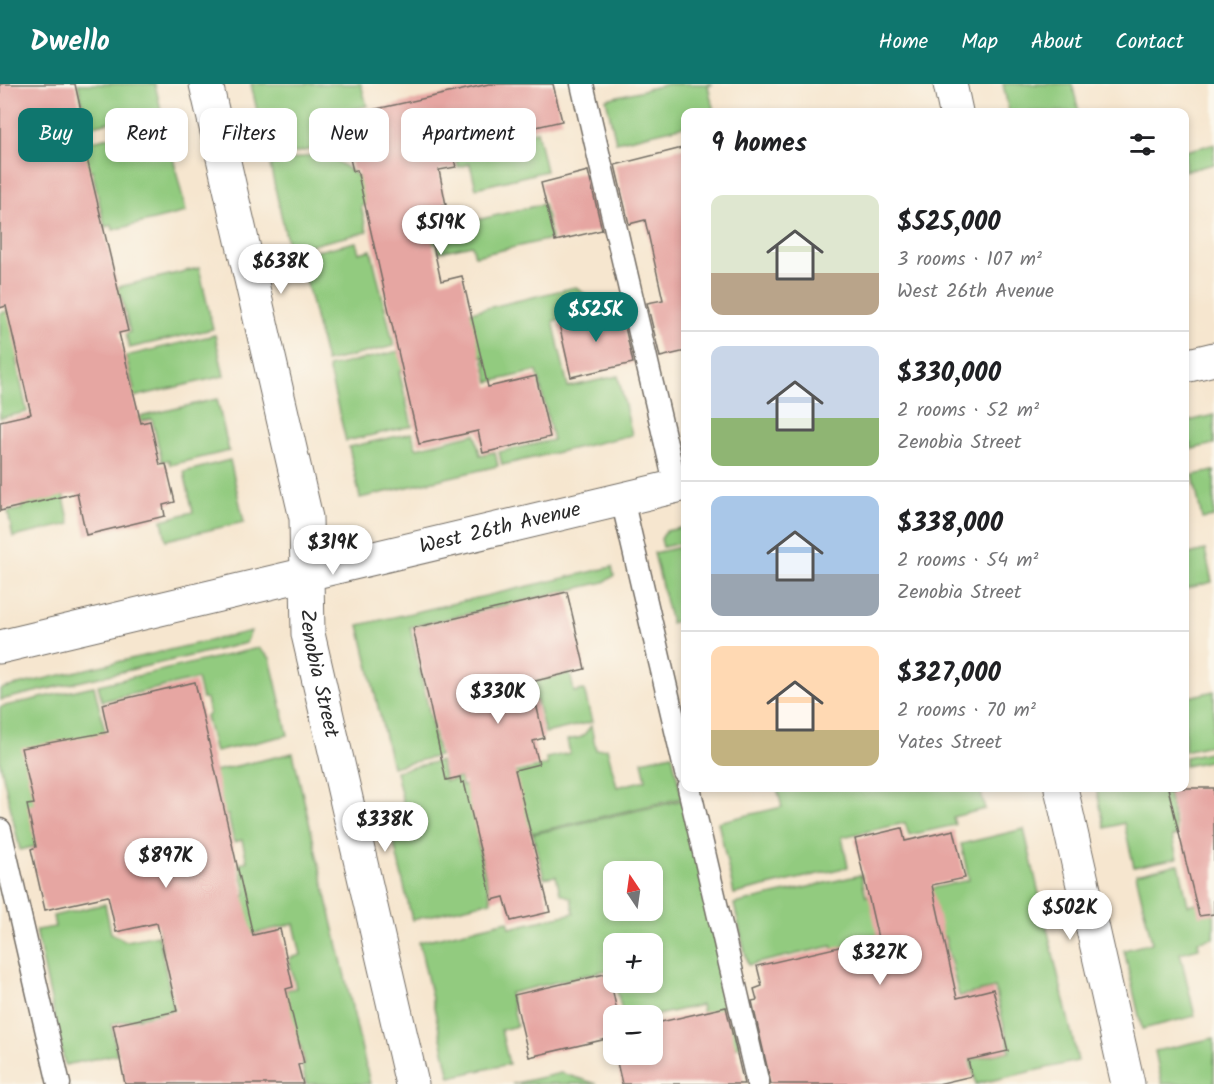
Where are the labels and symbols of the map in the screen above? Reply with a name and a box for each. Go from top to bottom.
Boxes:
pin: $519K [399,205,483,256]
pin: $638K [239,244,323,295]
pin: $525K [554,292,638,343]
street label: West 26th Avenue [416,493,585,563]
pin: $319K [291,525,375,576]
street label: Zenobia Street [291,609,348,742]
pin: $330K [456,674,540,725]
pin: $338K [343,802,427,853]
pin: $897K [124,838,208,889]
north arrow [603,861,663,921]
pin: $502K [1028,890,1112,941]
pin: $327K [838,935,922,986]

